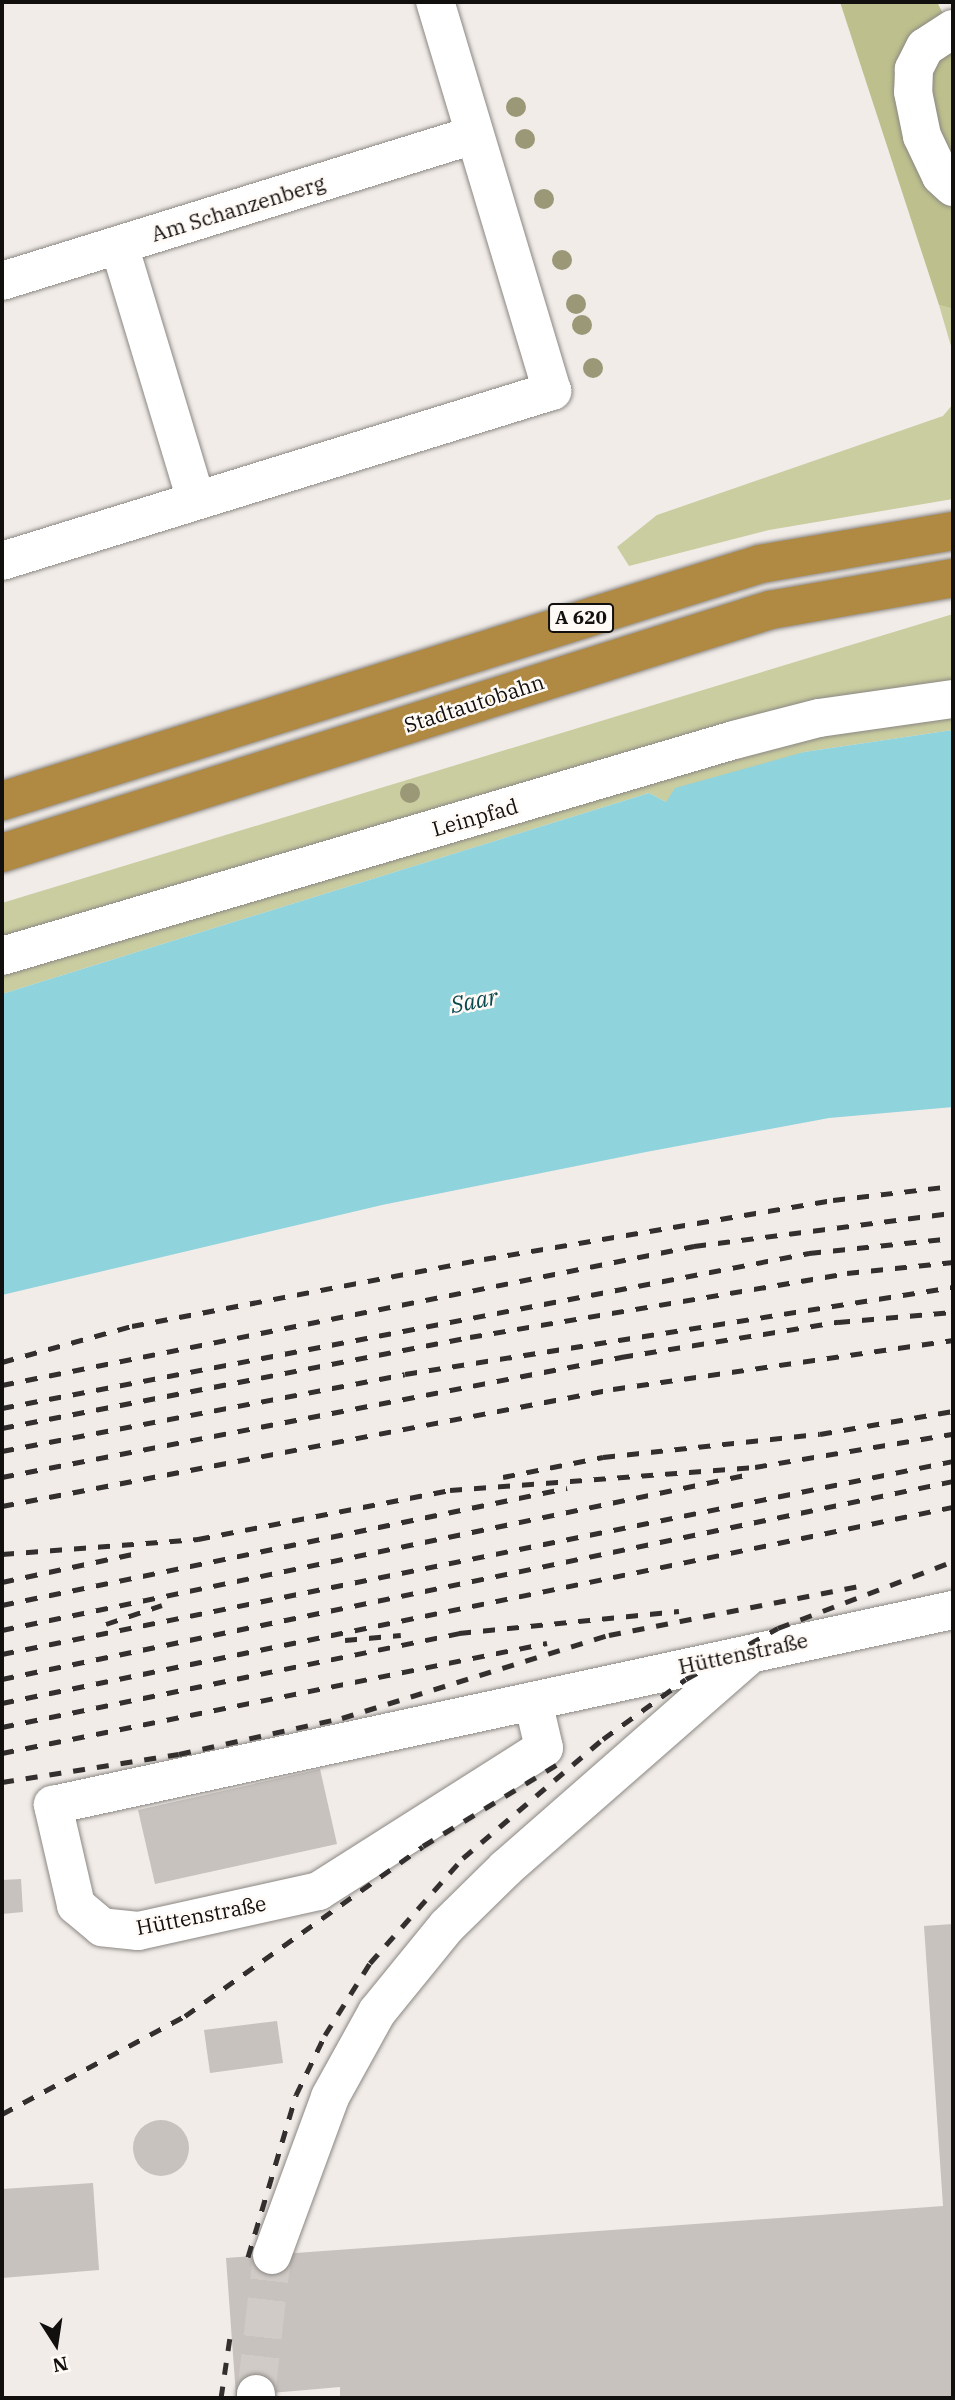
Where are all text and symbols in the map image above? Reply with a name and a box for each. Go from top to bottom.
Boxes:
street label: Am Schanzenberg [148,170,328,246]
road number: A 620 [548,603,614,634]
street label: Stadtautobahn [401,668,547,738]
street label: Leinpfad [429,793,521,841]
water label: Saar [448,982,500,1018]
street label: Hüttenstraße [676,1627,810,1679]
street label: Hüttenstraße [134,1890,268,1940]
north arrow [21,2309,91,2379]
text: N [51,2351,70,2378]

